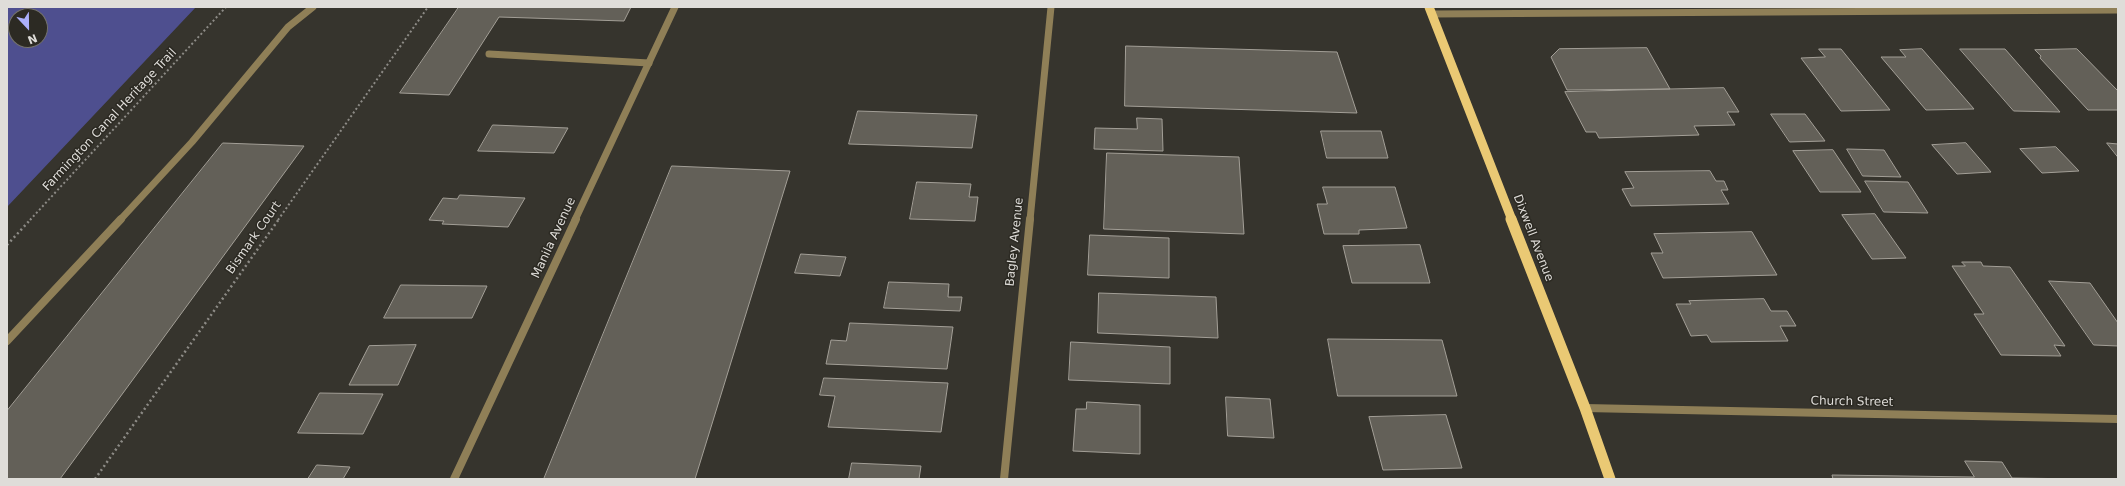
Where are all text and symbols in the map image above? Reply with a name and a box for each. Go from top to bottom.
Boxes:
north arrow [8,8,48,48]
text: N [26,31,39,46]
street label: Farmington Canal Heritage Trail [40,46,180,194]
street label: Dixwell Avenue [1510,193,1556,283]
street label: Manila Avenue [529,195,579,281]
street label: Bagley Avenue [1003,197,1027,287]
street label: Bismark Court [224,199,284,277]
street label: Church Street [1811,394,1893,410]

